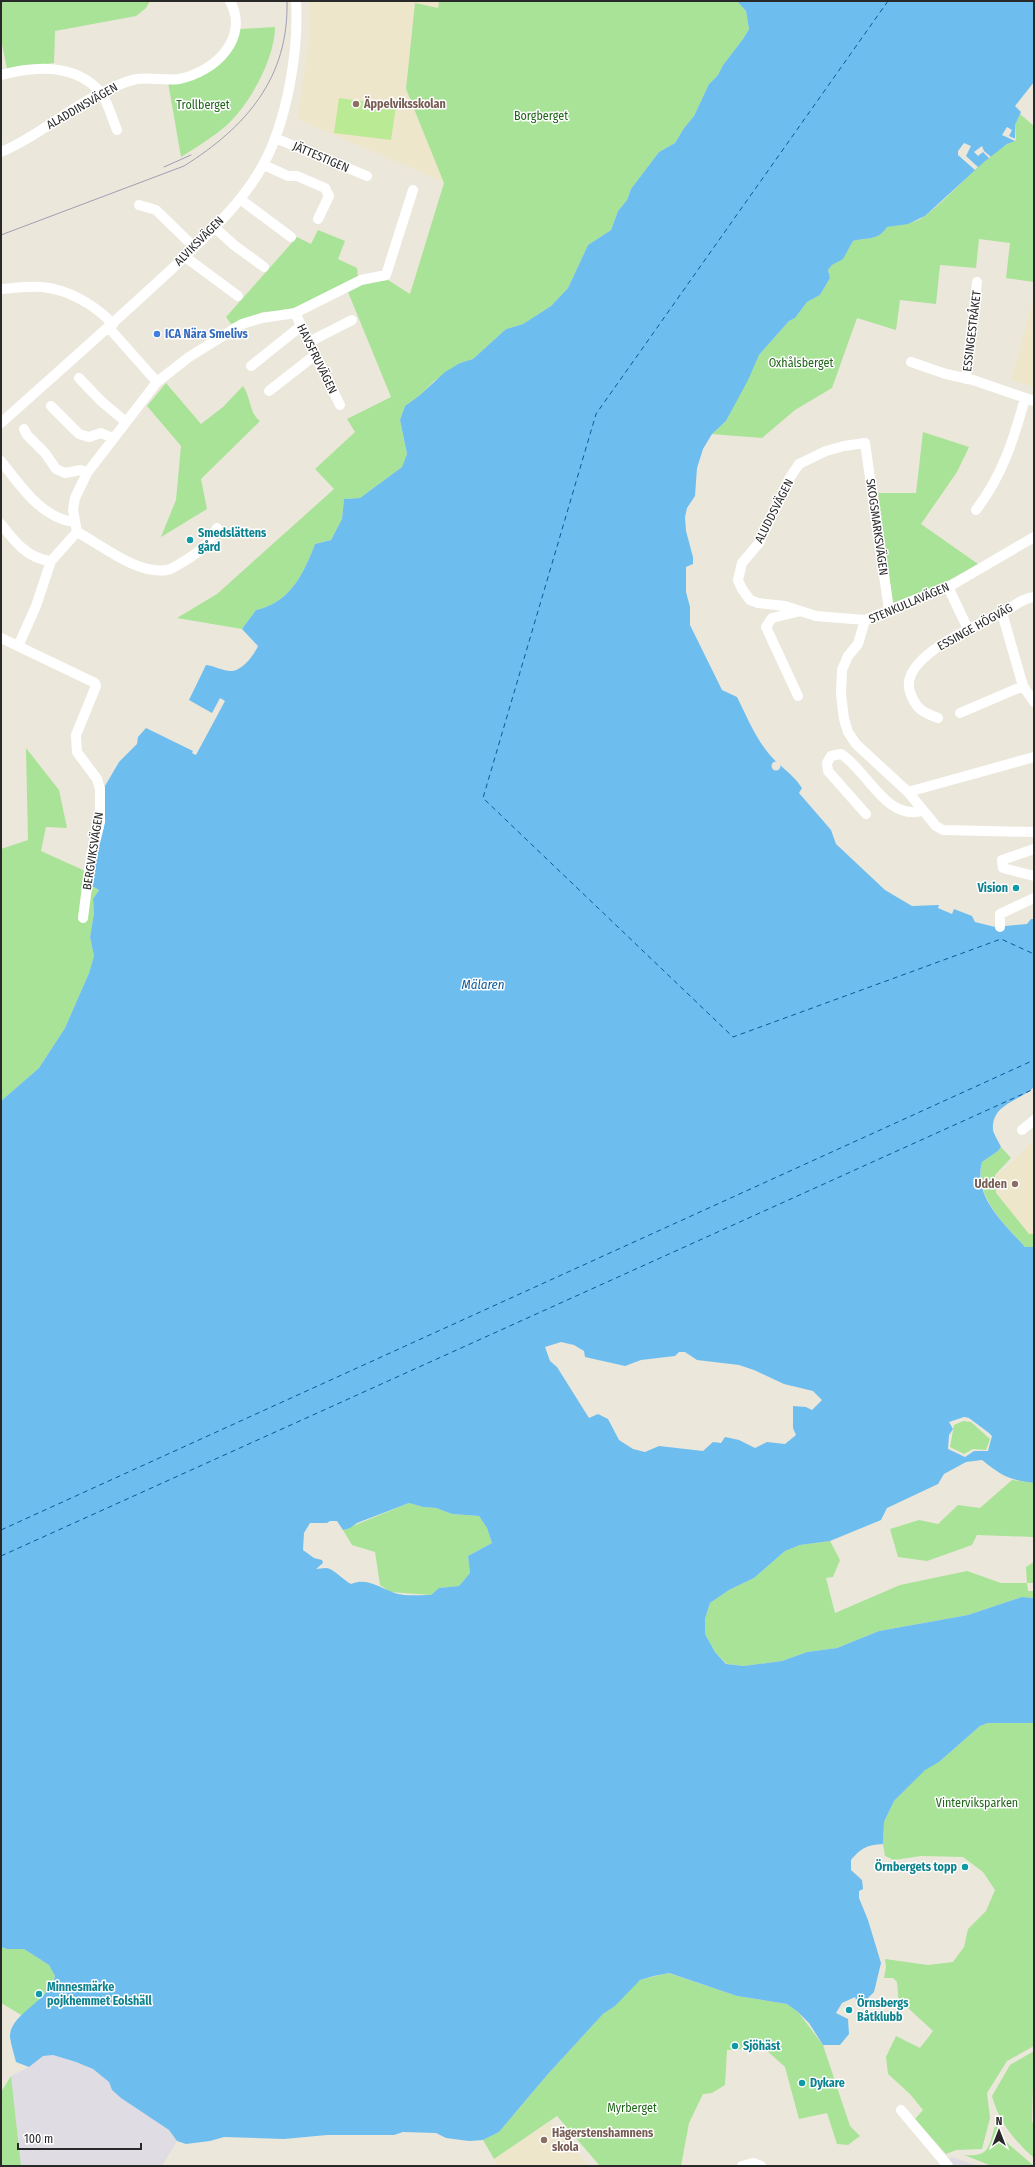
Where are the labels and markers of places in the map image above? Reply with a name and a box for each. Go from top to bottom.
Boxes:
place label: Äppelviksskolan [363,96,446,111]
marker: Äppelviksskolan [351,99,361,109]
place label: ICA Nära Smelivs [165,327,249,341]
marker: ICA Nära Smelivs [152,329,162,339]
place label: Smedslättens gård [198,526,267,554]
marker: Smedslättens gård [185,535,195,545]
place label: Vision [977,881,1008,895]
marker: Vision [1011,883,1021,893]
place label: Udden [975,1177,1007,1191]
marker: Udden [1010,1179,1020,1189]
place label: Örnbergets topp [875,1859,957,1874]
marker: Örnbergets topp [960,1862,970,1872]
place label: Minnesmärke pojkhemmet Eolshäll [47,1980,152,2008]
marker: Minnesmärke pojkhemmet Eolshäll [34,1989,44,1999]
place label: Örnsbergs Båtklubb [857,1995,909,2024]
marker: Örnsbergs Båtklubb [844,2005,854,2015]
place label: Sjöhäst [743,2039,781,2053]
marker: Sjöhäst [730,2041,740,2051]
place label: Dykare [810,2076,845,2090]
marker: Dykare [797,2078,807,2088]
place label: Hägerstenshamnens skola [552,2126,654,2154]
marker: Hägerstenshamnens skola [539,2135,549,2145]

